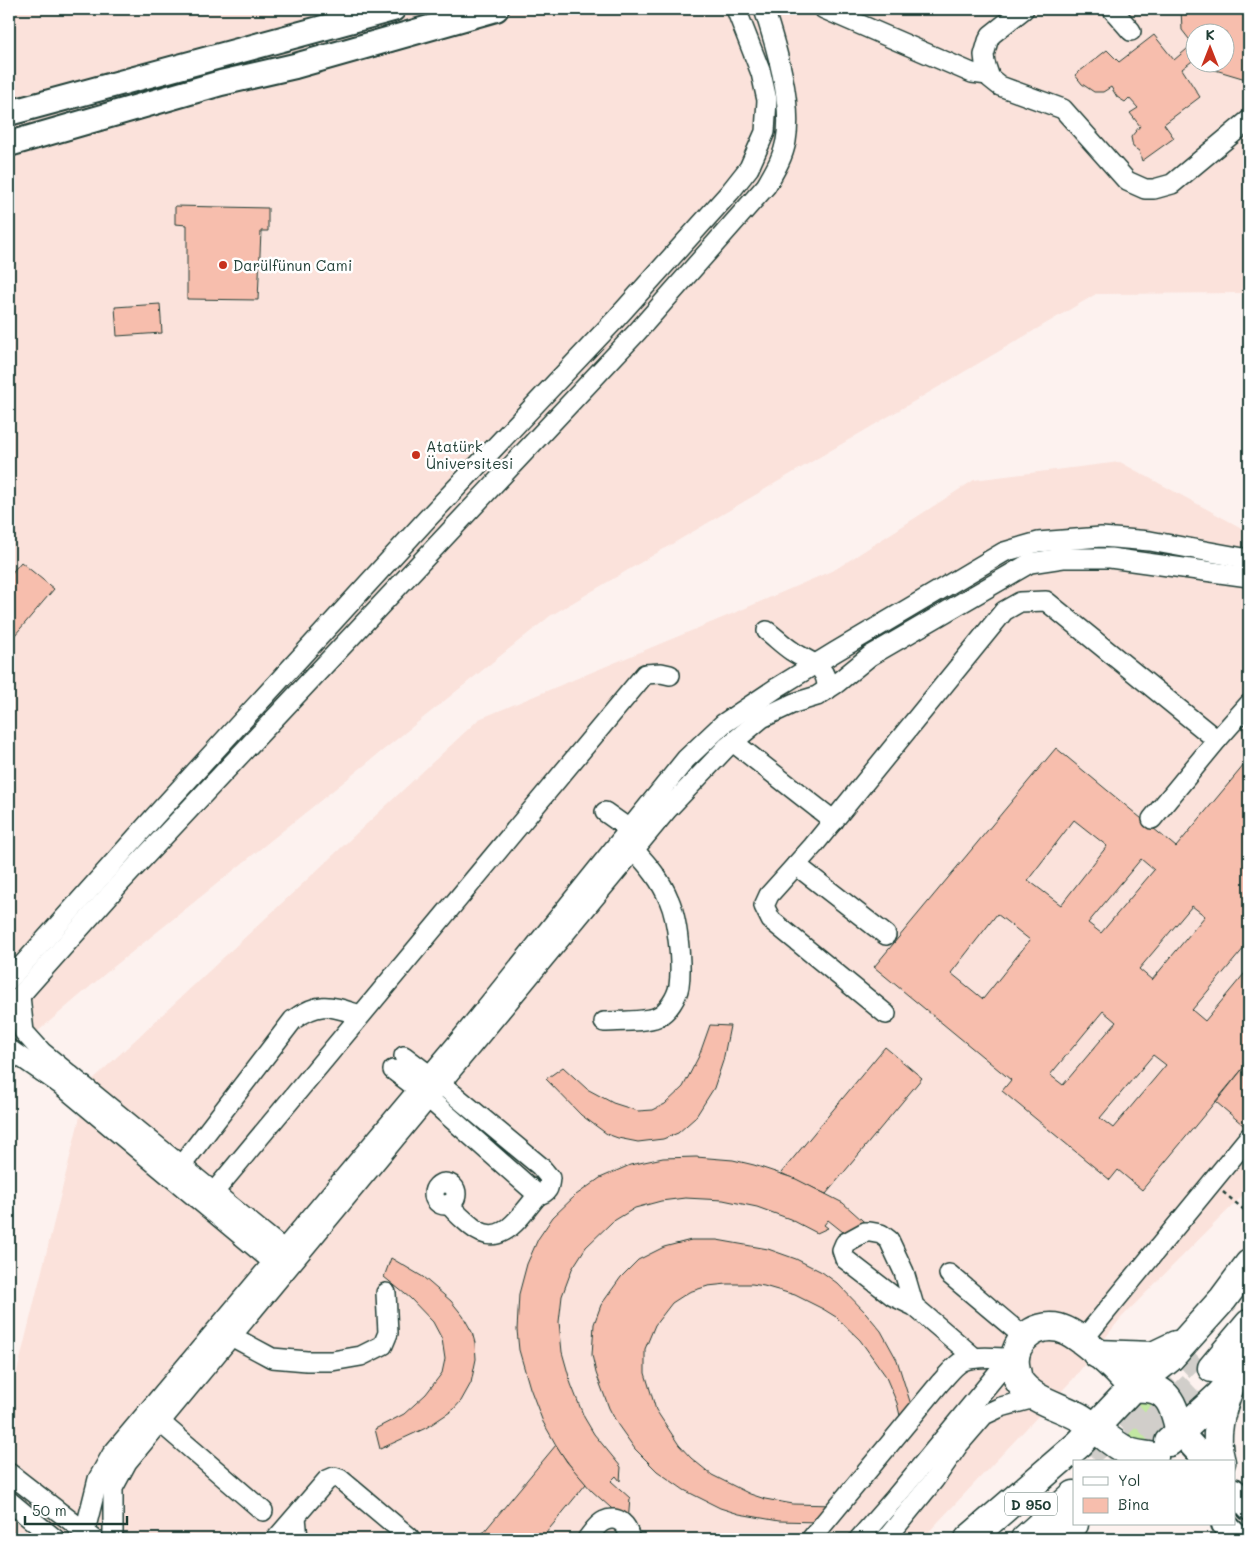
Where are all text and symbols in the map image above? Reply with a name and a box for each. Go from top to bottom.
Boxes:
north arrow [1186,22,1236,72]
text: K [1205,25,1215,44]
place label: Darülfünun Cami [233,255,352,275]
marker: Darülfünun Cami [217,259,229,271]
place label: Atatürk Üniversitesi [426,436,513,473]
marker: Atatürk Üniversitesi [410,449,422,461]
legend [1073,1460,1236,1526]
text: Yol [1118,1470,1141,1490]
road number: D 950 [1005,1492,1057,1516]
scale bar [25,1493,128,1525]
text: Bina [1118,1494,1150,1514]
text: 50 m [32,1500,67,1520]

